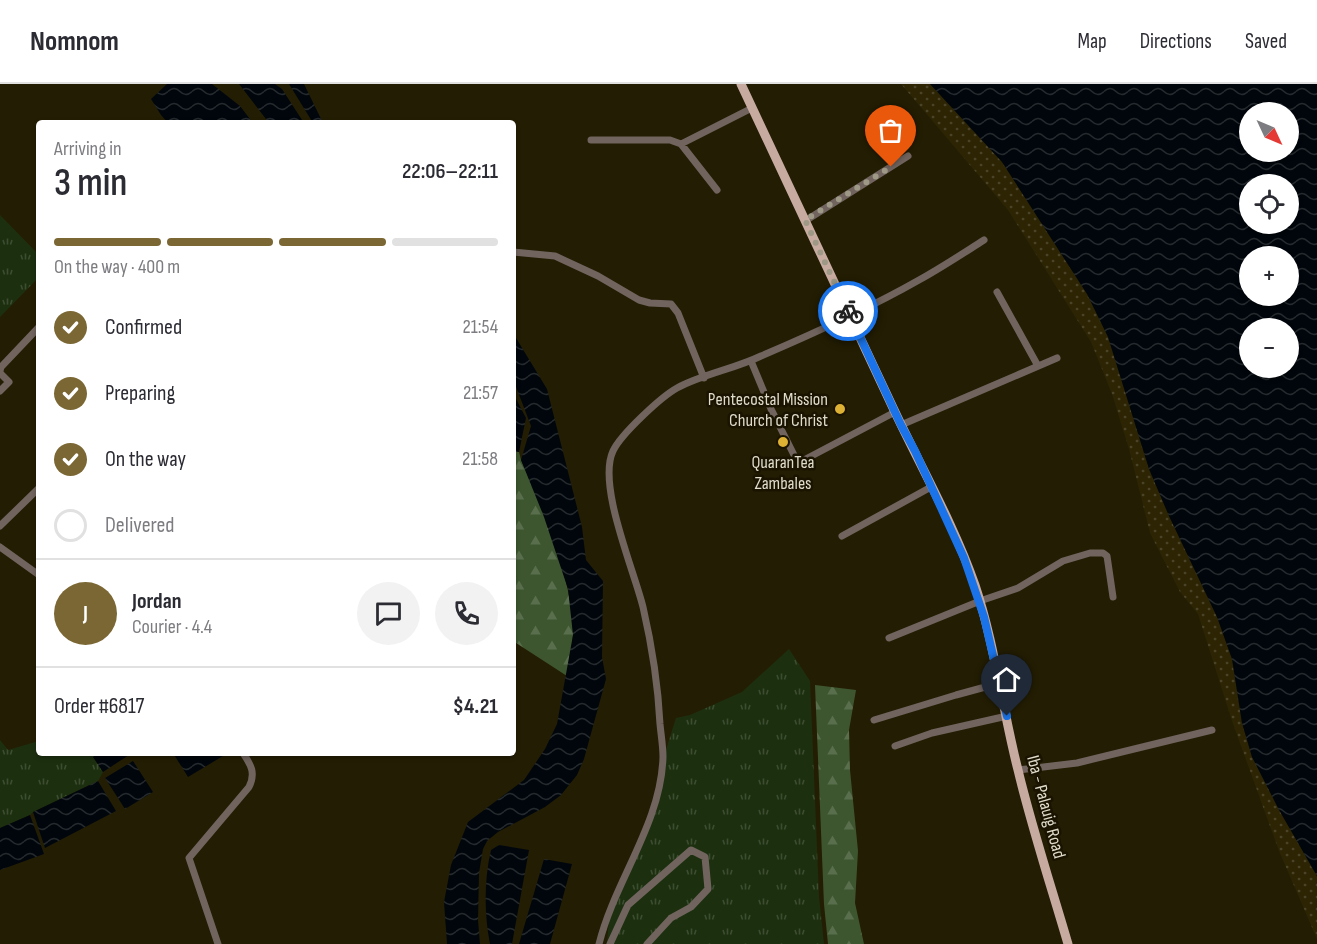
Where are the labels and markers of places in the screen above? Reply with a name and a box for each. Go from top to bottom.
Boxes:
pin [865,105,916,167]
place label: Pentecostal Mission Church of Christ [708,389,829,431]
marker: Pentecostal Mission Church of Christ [833,402,847,416]
marker: QuaranTea Zambales [776,435,790,449]
place label: QuaranTea Zambales [751,452,815,494]
pin [981,654,1032,716]

